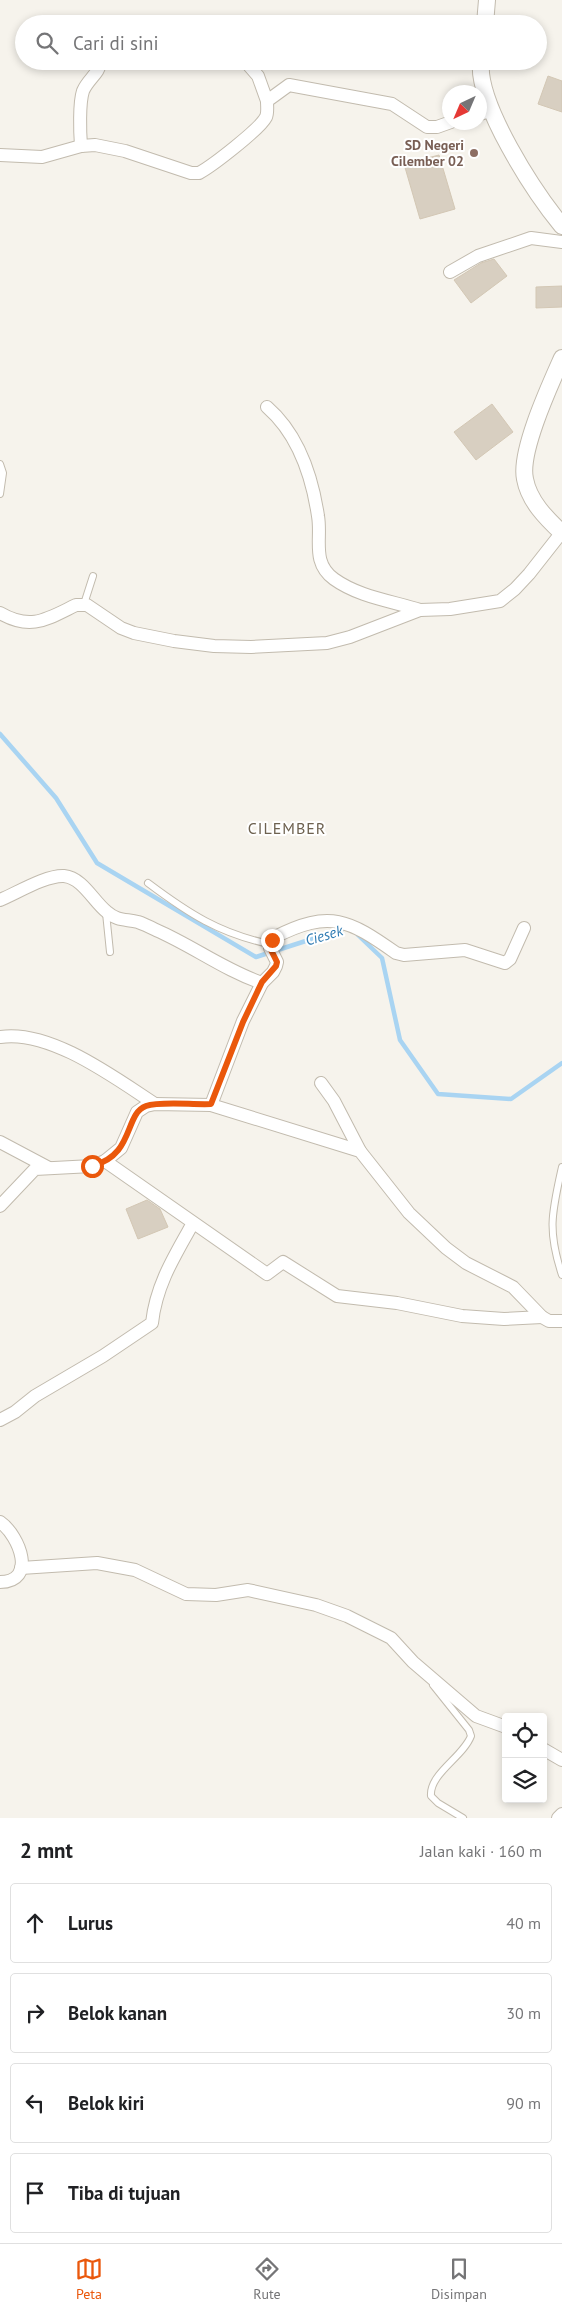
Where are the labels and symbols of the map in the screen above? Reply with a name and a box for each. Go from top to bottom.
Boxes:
north arrow [442,85,487,130]
place label: SD Negeri Cilember 02 [391,136,464,170]
marker: SD Negeri Cilember 02 [468,147,480,159]
district label: CILEMBER [248,818,326,838]
water label: Ciesek [303,920,346,950]
route end [261,929,284,952]
route start [81,1155,104,1178]

